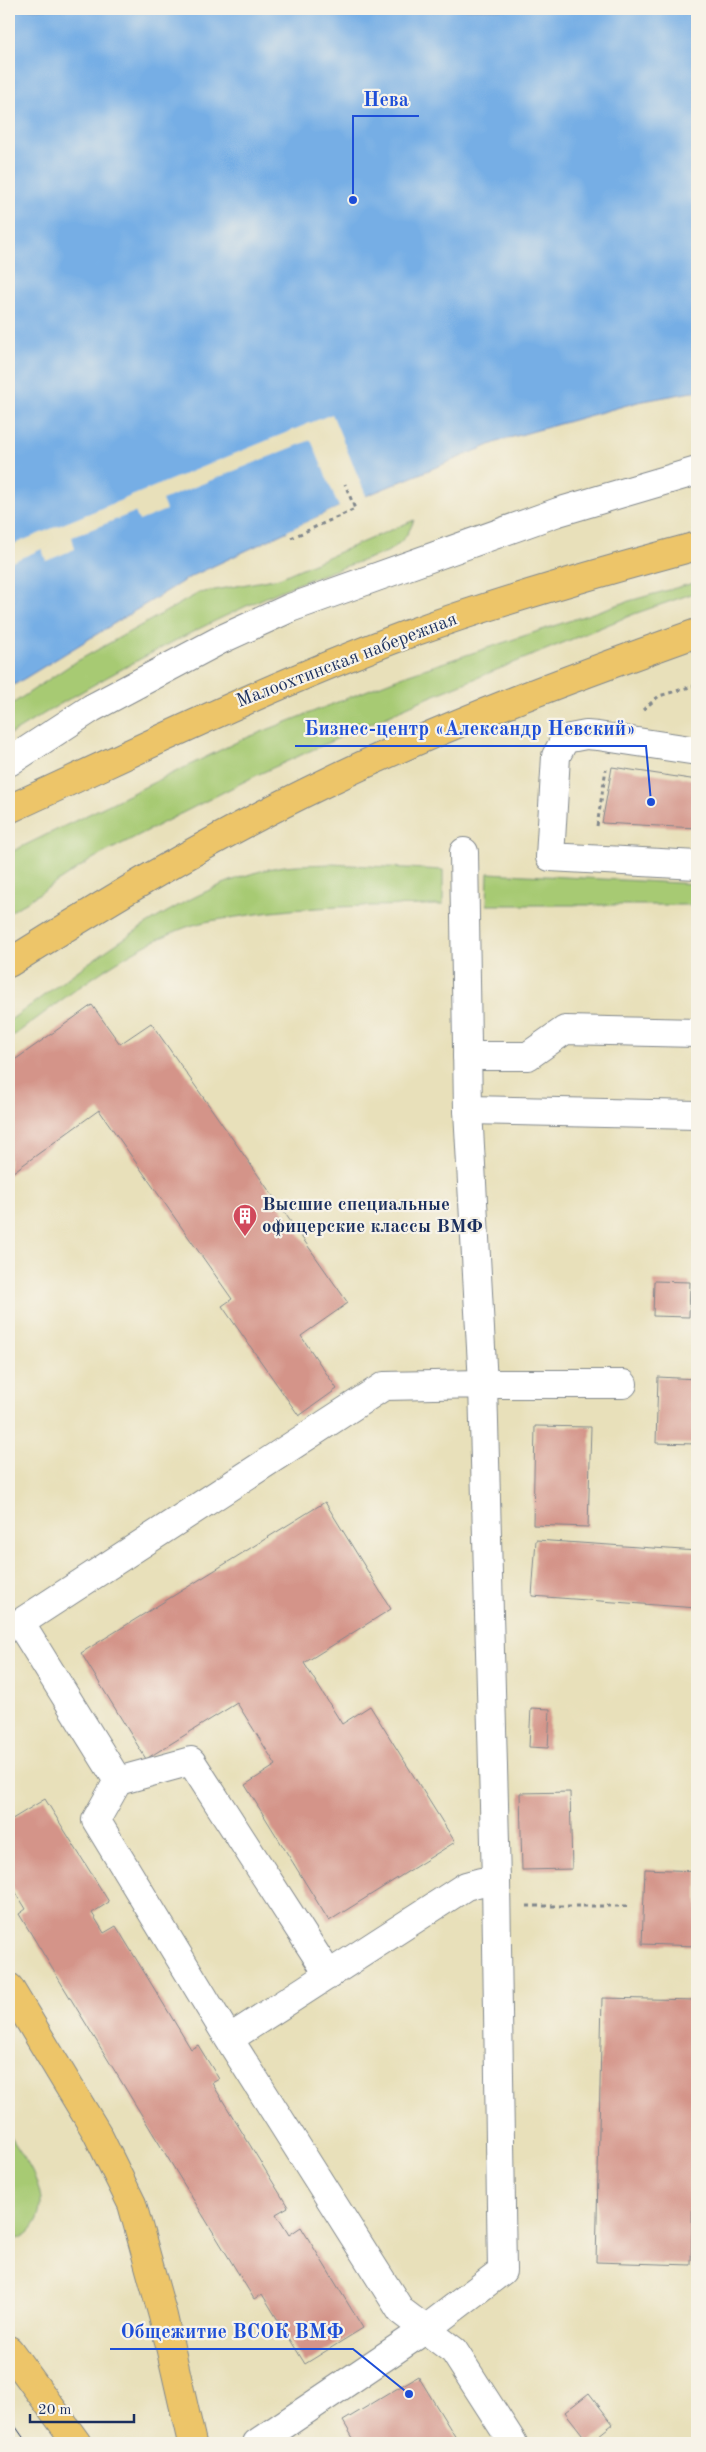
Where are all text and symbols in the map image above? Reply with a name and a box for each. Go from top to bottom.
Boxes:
callout: Нева [353,81,419,116]
text: Нева [363,91,409,111]
street label: Малоохтинская набережная [234,610,460,712]
callout: Бизнес-центр «Александр Невский» [295,711,646,746]
text: Бизнес-центр «Александр Невский» [304,720,636,740]
place label: Высшие специальные офицерские классы ВМФ [262,1196,483,1237]
building icon: Высшие специальные офицерские классы ВМФ [232,1203,258,1237]
callout: Общежитие ВСОК ВМФ [110,2314,353,2349]
text: Общежитие ВСОК ВМФ [120,2323,344,2343]
scale bar [30,2392,134,2424]
text: 20 m [38,2403,72,2418]

